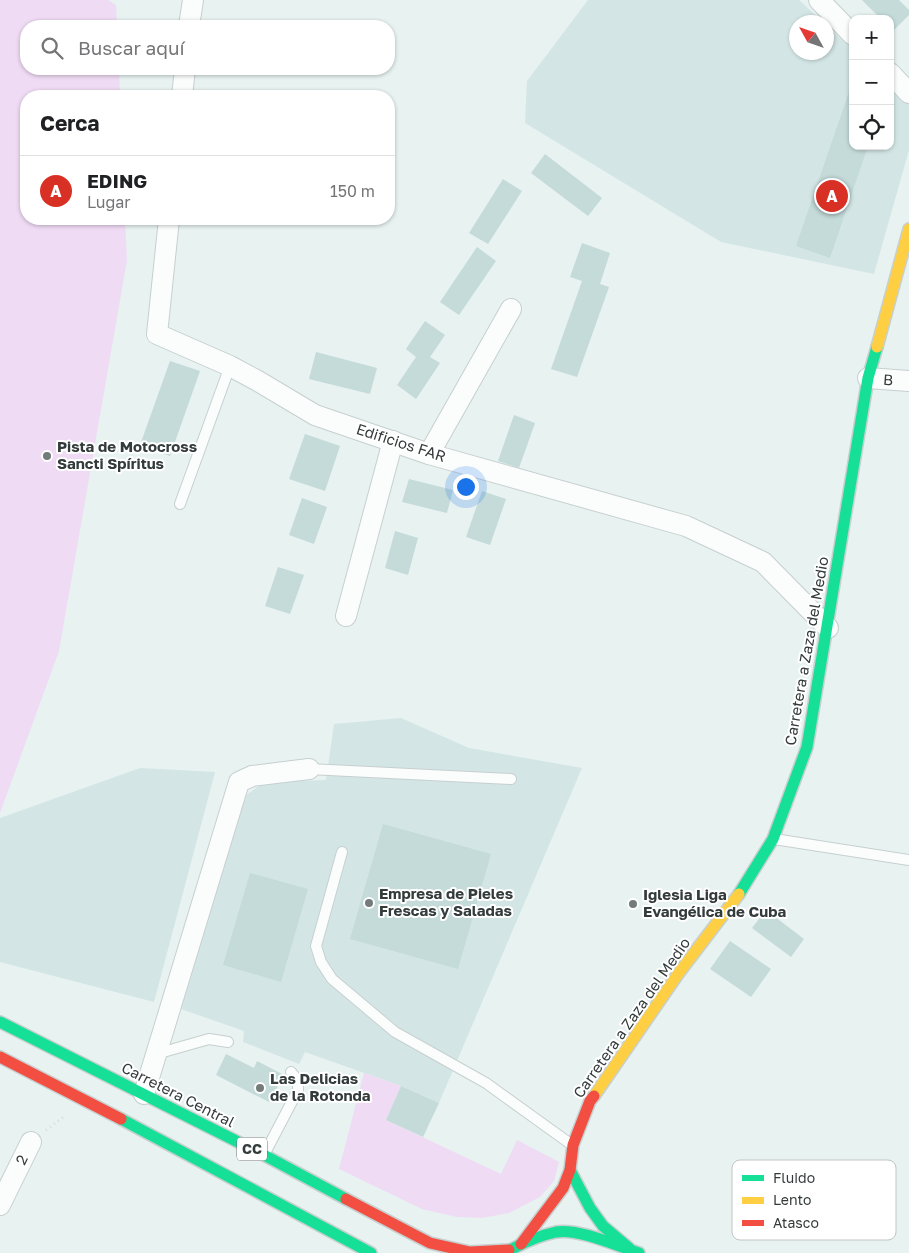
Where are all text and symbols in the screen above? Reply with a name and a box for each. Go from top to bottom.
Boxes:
north arrow [789,15,834,60]
map controls [849,15,894,150]
button: + [849,15,894,60]
search box [20,20,395,75]
icon: search [38,34,66,62]
text: Buscar aquí [78,36,185,59]
button: − [849,60,894,105]
button: locate [849,105,894,150]
text: Cerca [40,110,99,136]
text: EDING [87,169,147,192]
pin: A [816,177,848,215]
text: A [50,181,62,201]
text: 150 m [330,181,375,201]
text: Lugar [87,192,131,212]
street label: B [882,370,894,388]
street label: Edificios FAR [354,419,448,465]
place label: Pista de Motocross Sancti Spíritus [57,437,197,472]
marker: Pista de Motocross Sancti Spíritus [41,450,53,462]
your location [453,474,479,500]
street label: Carretera a Zaza del Medio [781,555,832,747]
place label: Empresa de Pieles Frescas y Saladas [379,884,513,919]
place label: Iglesia Liga Evangélica de Cuba [643,885,786,920]
marker: Empresa de Pieles Frescas y Saladas [363,897,375,909]
marker: Iglesia Liga Evangélica de Cuba [627,898,639,910]
street label: Carretera a Zaza del Medio [569,934,693,1101]
street label: Carretera Central [119,1058,238,1130]
place label: Las Delicias de la Rotonda [270,1069,371,1104]
marker: Las Delicias de la Rotonda [254,1082,266,1094]
road number: CC [237,1138,267,1160]
street label: 2 [11,1152,31,1167]
legend [732,1160,896,1240]
text: Fluido [773,1169,815,1186]
text: Lento [773,1191,811,1208]
text: Atasco [773,1214,819,1231]

